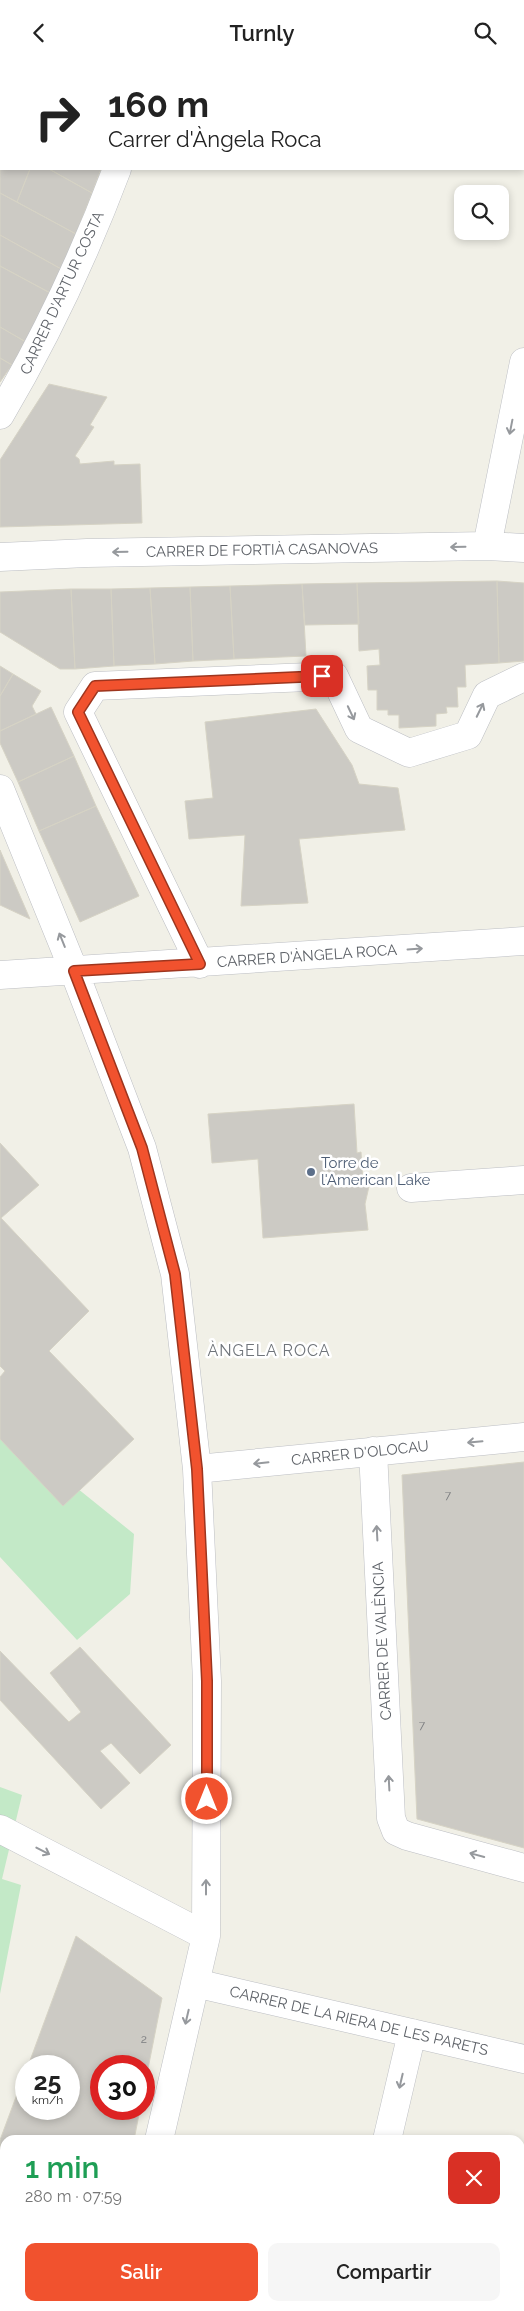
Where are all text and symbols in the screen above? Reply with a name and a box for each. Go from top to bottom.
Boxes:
icon: back [25,19,53,47]
icon: search [471,19,499,47]
text: Turnly [229,20,295,46]
text: 160 m [108,84,209,125]
icon: right [25,85,90,150]
text: Carrer d'Àngela Roca [108,126,321,152]
map controls [454,185,509,240]
button: search [454,185,509,240]
street label: CARRER D'ARTUR COSTA [16,209,108,377]
one-way arrow [506,419,515,435]
street label: CARRER DE FORTIÀ CASANOVAS [146,539,378,561]
one-way arrow [450,542,466,551]
one-way arrow [113,548,129,557]
pin [301,655,343,697]
icon: arrive [308,662,336,690]
one-way arrow [476,703,485,718]
one-way arrow [347,705,357,720]
one-way arrow [56,933,66,948]
street label: CARRER D'ÀNGELA ROCA [216,941,398,971]
one-way arrow [407,944,423,954]
place label: Torre de l'American Lake [321,1154,431,1189]
marker: Torre de l'American Lake [305,1166,317,1178]
district label: ÀNGELA ROCA [207,1340,331,1360]
street label: CARRER D'OLOCAU [290,1437,430,1469]
one-way arrow [468,1437,484,1446]
one-way arrow [254,1458,270,1467]
house number: 7 [445,1488,452,1502]
one-way arrow [372,1526,382,1542]
street label: CARRER DE VALÈNCIA [369,1561,395,1721]
house number: 7 [419,1718,426,1732]
position arrow [180,1772,232,1824]
one-way arrow [385,1775,394,1791]
one-way arrow [36,1846,51,1856]
one-way arrow [469,1850,485,1859]
one-way arrow [202,1879,211,1895]
street label: CARRER DE LA RIERA DE LES PARETS [228,1982,490,2060]
one-way arrow [182,2009,191,2025]
house number: 2 [141,2032,147,2046]
speed limit sign: 30 [90,2055,155,2120]
text: 25 [34,2066,61,2096]
one-way arrow [396,2072,405,2088]
text: km/h [32,2093,63,2107]
text: 1 min [25,2150,100,2185]
button: close [448,2152,500,2204]
text: 280 m · 07:59 [25,2187,122,2206]
button: Salir [25,2243,258,2301]
button: Compartir [268,2243,500,2301]

